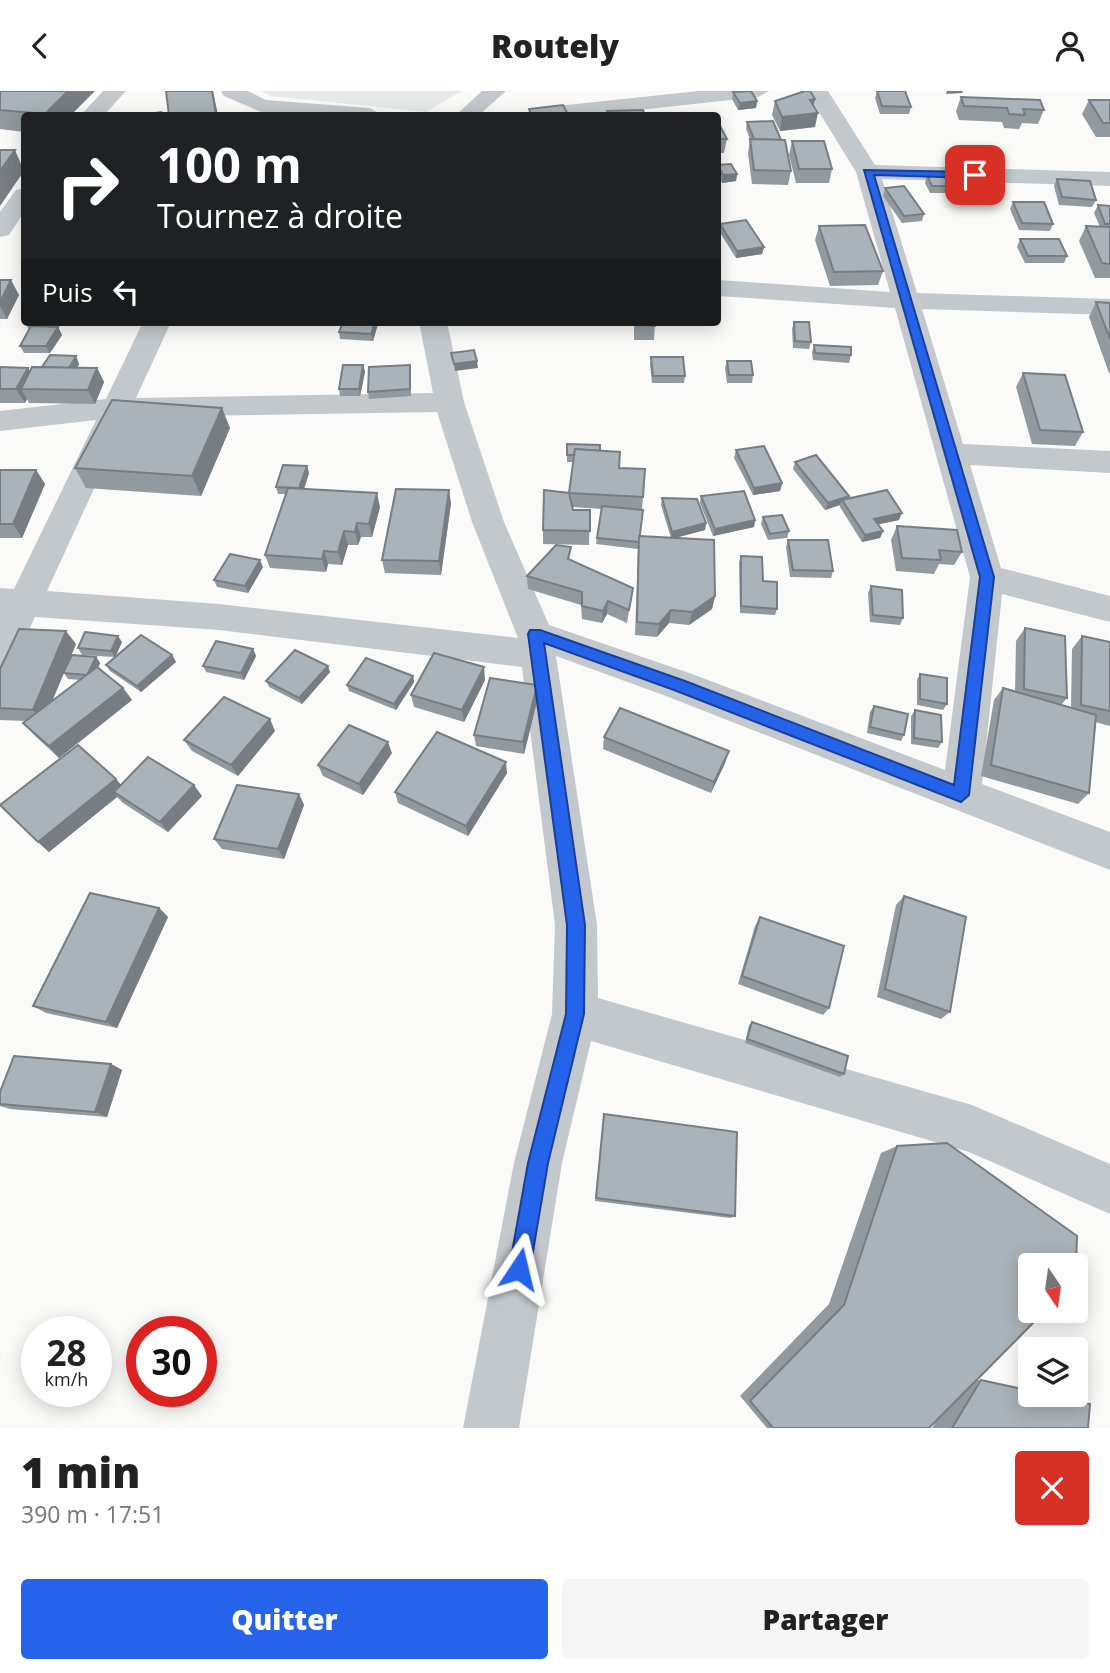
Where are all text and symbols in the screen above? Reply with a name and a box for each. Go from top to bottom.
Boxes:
text: Routely [491,24,619,67]
icon: back [21,27,59,65]
icon: person [1051,27,1089,65]
text: 100 m [157,131,302,197]
icon: right [42,140,133,231]
pin [945,145,1005,205]
icon: arrive [956,156,994,194]
text: Tournez à droite [157,194,403,237]
icon: left [107,273,145,311]
text: Puis [42,274,93,310]
position arrow [482,1232,556,1306]
north arrow [1018,1253,1088,1323]
map controls [1018,1253,1088,1407]
speed limit sign: 30 [126,1316,217,1407]
text: 28 [46,1329,87,1376]
button: layers [1018,1337,1088,1407]
text: km/h [45,1367,88,1391]
text: 1 min [21,1443,140,1500]
button: close [1015,1451,1089,1525]
text: 390 m · 17:51 [21,1498,164,1530]
button: Quitter [21,1579,548,1659]
button: Partager [562,1579,1089,1659]

